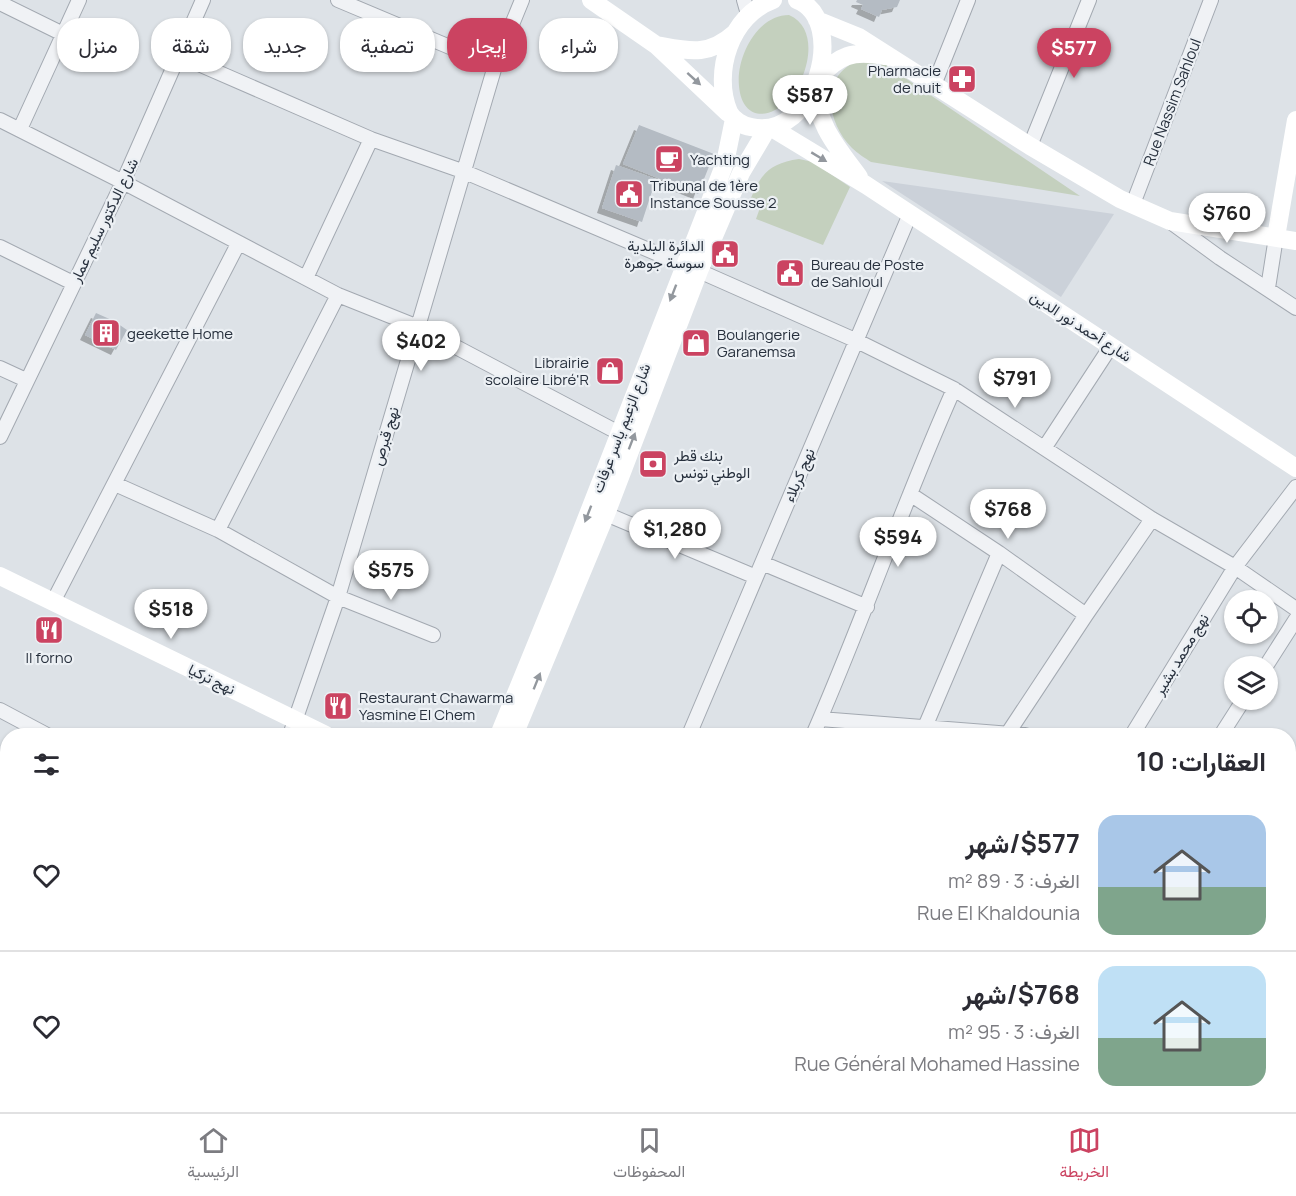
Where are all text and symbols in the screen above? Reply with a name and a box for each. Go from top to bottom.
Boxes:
chip: منزل [57,18,139,72]
chip: شقة [151,18,231,72]
chip: جديد [243,18,328,72]
chip: تصفية [340,18,435,72]
chip: إيجار [447,18,527,72]
chip: شراء [539,18,618,72]
pin: $577 [1038,28,1110,79]
text: $577 [1051,34,1097,61]
street label: Rue Nassim Sahloul [1138,35,1206,169]
place label: Pharmacie de nuit [868,60,941,98]
pharmacy icon: Pharmacie de nuit [946,63,978,95]
one-way arrow [686,72,701,86]
pin: $587 [774,75,846,126]
text: $587 [786,81,834,108]
cafe icon: Yachting [653,143,685,175]
place label: Yachting [690,149,750,170]
one-way arrow [811,151,827,162]
street label: شارع الدكتور سليم عمار [64,154,144,287]
place label: Tribunal de 1ère Instance Sousse 2 [650,175,776,213]
public building icon: Tribunal de 1ère Instance Sousse 2 [613,178,645,210]
pin: $760 [1191,193,1263,244]
text: $760 [1203,199,1251,226]
place label: الدائرة البلدية سوسة جوهرة [624,235,704,273]
public building icon: الدائرة البلدية سوسة جوهرة [709,238,741,270]
place label: Bureau de Poste de Sahloul [811,254,924,292]
public building icon: Bureau de Poste de Sahloul [774,257,806,289]
one-way arrow [668,284,677,302]
street label: شارع أحمد نور الدين [1026,285,1136,368]
building icon: geekette Home [90,317,122,349]
pin: $402 [385,321,457,372]
place label: geekette Home [127,323,233,344]
place label: Boulangerie Garanemsa [717,324,800,362]
text: $402 [396,327,446,354]
shop icon: Boulangerie Garanemsa [680,327,712,359]
place label: Librairie scolaire Libré'R [485,352,589,390]
shop icon: Librairie scolaire Libré'R [594,355,626,387]
pin: $791 [979,358,1051,409]
street label: شارع الزعيم ياسر عرفات [587,360,656,496]
text: $791 [993,364,1037,391]
street label: نهج قبرص [366,404,405,468]
one-way arrow [628,432,637,450]
place label: بنك قطر الوطني تونس [673,445,750,486]
street label: نهج كربلاء [778,445,821,506]
bank icon: بنك قطر الوطني تونس [637,448,669,480]
pin: $768 [972,489,1044,540]
text: $768 [984,495,1032,522]
one-way arrow [582,505,592,523]
pin: $1,280 [626,509,724,560]
text: $1,280 [643,515,707,542]
pin: $594 [862,517,934,568]
text: $594 [874,523,922,550]
pin: $575 [355,550,427,601]
text: $575 [368,556,414,583]
pin: $518 [135,589,207,640]
map controls [1224,590,1278,710]
button: locate [1224,590,1278,644]
text: $518 [148,595,194,622]
street label: نهج محمد بشير [1148,609,1214,700]
restaurant icon: Il forno [33,614,65,646]
place label: Il forno [25,647,73,668]
button: layers [1224,656,1278,710]
street label: نهج تركيا [184,659,239,700]
one-way arrow [533,672,542,690]
place label: Restaurant Chawarma Yasmine El Chem [359,687,513,725]
restaurant icon: Restaurant Chawarma Yasmine El Chem [322,690,354,722]
text: العقارات: 10 [1136,743,1266,779]
icon: filters [30,748,63,781]
text: $577/شهر [965,825,1080,861]
icon: home [1146,839,1218,911]
icon: heart [30,859,63,892]
text: الغرف: 3 · 89 m² [948,867,1080,894]
text: Rue El Khaldounia [917,899,1080,926]
text: $768/شهر [962,976,1080,1012]
icon: home [1146,990,1218,1062]
icon: heart [30,1010,63,1043]
text: الغرف: 3 · 95 m² [948,1018,1080,1045]
text: Rue Général Mohamed Hassine [794,1050,1080,1077]
tab: الرئيسية [187,1124,239,1186]
tab: المحفوظات [613,1124,685,1186]
tab: الخريطة [1059,1124,1109,1186]

